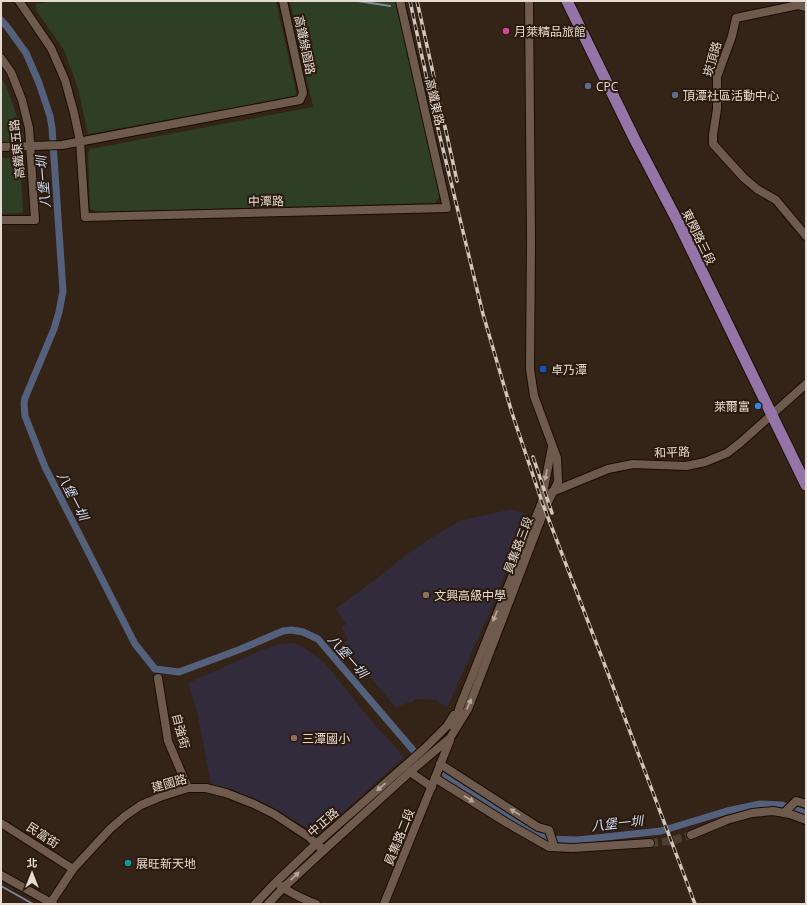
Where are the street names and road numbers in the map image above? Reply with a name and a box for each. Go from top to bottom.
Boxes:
street label: 高鐵綠園路 [290,14,320,76]
street label: 崁頂路 [699,39,725,79]
street label: 高鐵東路 [421,77,449,127]
street label: 高鐵東五路 [5,118,29,180]
street label: 中潭路 [248,192,284,210]
street label: 東閔路三段 [678,206,720,268]
street label: 和平路 [654,443,690,461]
street label: 員集路三段 [499,514,537,576]
street label: 自強街 [168,711,194,751]
street label: 建國路 [149,770,189,796]
street label: 中正路 [304,804,342,840]
street label: 員集路二段 [380,806,418,868]
street label: 民富街 [23,818,63,852]

